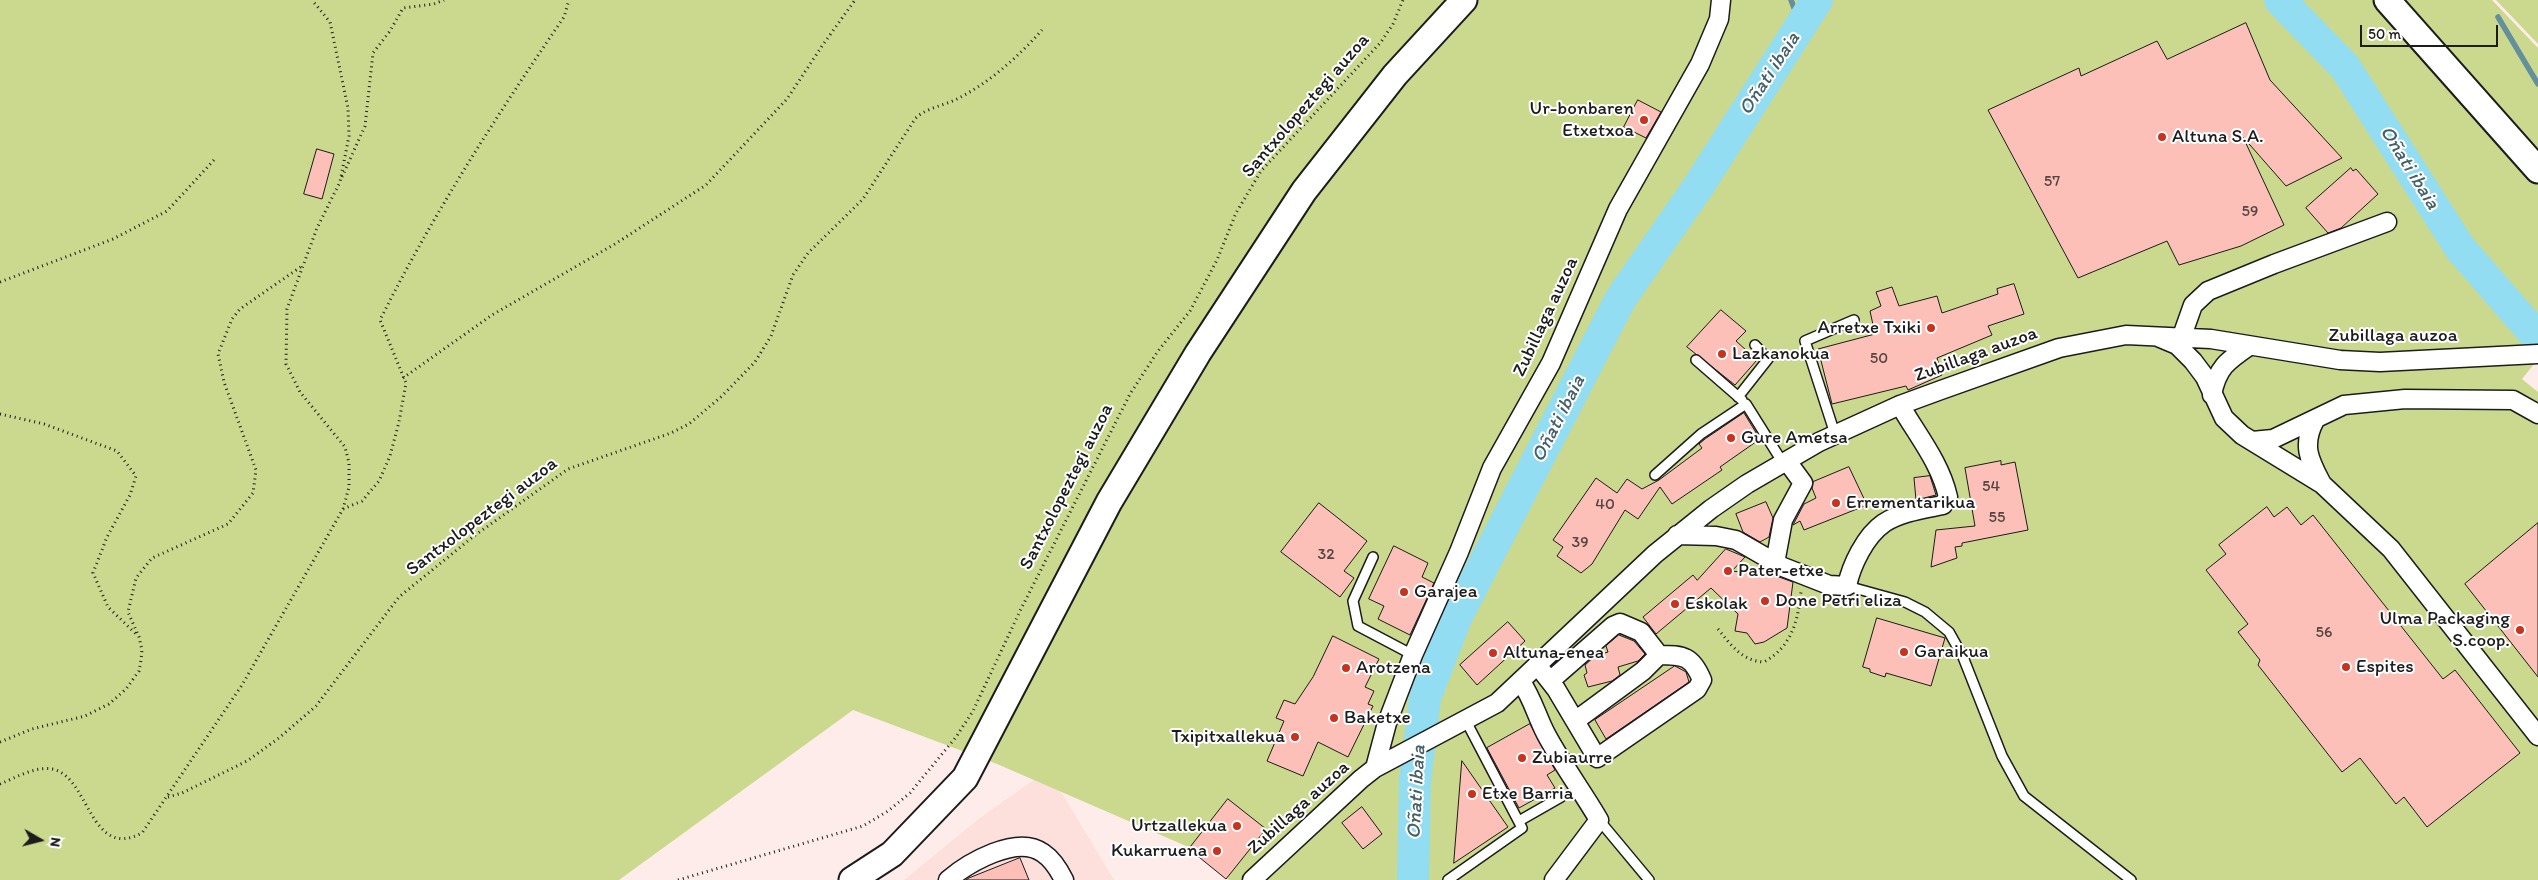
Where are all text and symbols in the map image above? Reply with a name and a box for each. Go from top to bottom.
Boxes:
scale bar [2363,15,2500,47]
text: 50 m [2368,25,2401,43]
water label: Oñati ibaia [1734,28,1806,120]
street label: Santxolopeztegi auzoa [1237,29,1375,183]
place label: Ur-bonbaren Etxetxoa [1530,98,1634,142]
marker: Ur-bonbaren Etxetxoa [1638,114,1650,126]
water label: Oñati ibaia [2374,122,2444,214]
place label: Altuna S.A. [2172,126,2264,148]
marker: Altuna S.A. [2156,131,2168,143]
house number: 57 [2044,172,2060,192]
house number: 59 [2242,202,2258,222]
street label: Zubillaga auzoa [1508,254,1584,380]
place label: Arretxe Txiki [1817,317,1921,339]
street label: Zubillaga auzoa [1911,322,2041,388]
marker: Arretxe Txiki [1925,322,1937,334]
street label: Zubillaga auzoa [2328,325,2458,347]
place label: Lazkanokua [1732,343,1829,365]
marker: Lazkanokua [1716,348,1728,360]
house number: 50 [1870,349,1888,369]
water label: Oñati ibaia [1527,372,1591,466]
street label: Santxolopeztegi auzoa [1015,400,1119,574]
place label: Gure Ametsa [1741,427,1848,449]
marker: Gure Ametsa [1725,432,1737,444]
street label: Santxolopeztegi auzoa [402,453,562,581]
house number: 54 [1982,477,2000,497]
place label: Errementarikua [1846,492,1975,514]
house number: 40 [1595,495,1615,515]
marker: Errementarikua [1830,497,1842,509]
house number: 55 [1989,508,2005,528]
house number: 39 [1571,533,1589,553]
house number: 32 [1317,545,1335,565]
place label: Pater-etxe [1738,560,1824,582]
marker: Pater-etxe [1722,565,1734,577]
place label: Garajea [1414,581,1478,603]
marker: Garajea [1398,586,1410,598]
place label: Done Petri eliza [1775,590,1902,612]
place label: Eskolak [1685,593,1748,615]
marker: Done Petri eliza [1759,595,1771,607]
marker: Eskolak [1669,598,1681,610]
place label: Ulma Packaging S.coop. [2380,608,2510,652]
house number: 56 [2316,623,2332,643]
marker: Ulma Packaging S.coop. [2514,624,2526,636]
place label: Garaikua [1914,641,1988,663]
place label: Altuna-enea [1503,642,1604,664]
marker: Garaikua [1898,646,1910,658]
marker: Altuna-enea [1487,647,1499,659]
place label: Espites [2356,656,2414,678]
place label: Arotzena [1356,657,1431,679]
marker: Espites [2340,661,2352,673]
marker: Arotzena [1340,662,1352,674]
place label: Baketxe [1344,707,1411,729]
marker: Baketxe [1328,712,1340,724]
place label: Txipitxallekua [1171,726,1285,748]
marker: Txipitxallekua [1289,731,1301,743]
water label: Oñati ibaia [1403,744,1431,840]
place label: Zubiaurre [1532,747,1612,769]
marker: Zubiaurre [1516,752,1528,764]
street label: Zubillaga auzoa [1243,756,1355,860]
place label: Etxe Barria [1482,783,1574,805]
marker: Etxe Barria [1466,788,1478,800]
north arrow [15,815,65,865]
place label: Urtzallekua [1131,815,1227,837]
marker: Urtzallekua [1231,820,1243,832]
text: N [46,836,64,848]
place label: Kukarruena [1111,840,1207,862]
marker: Kukarruena [1211,845,1223,857]

